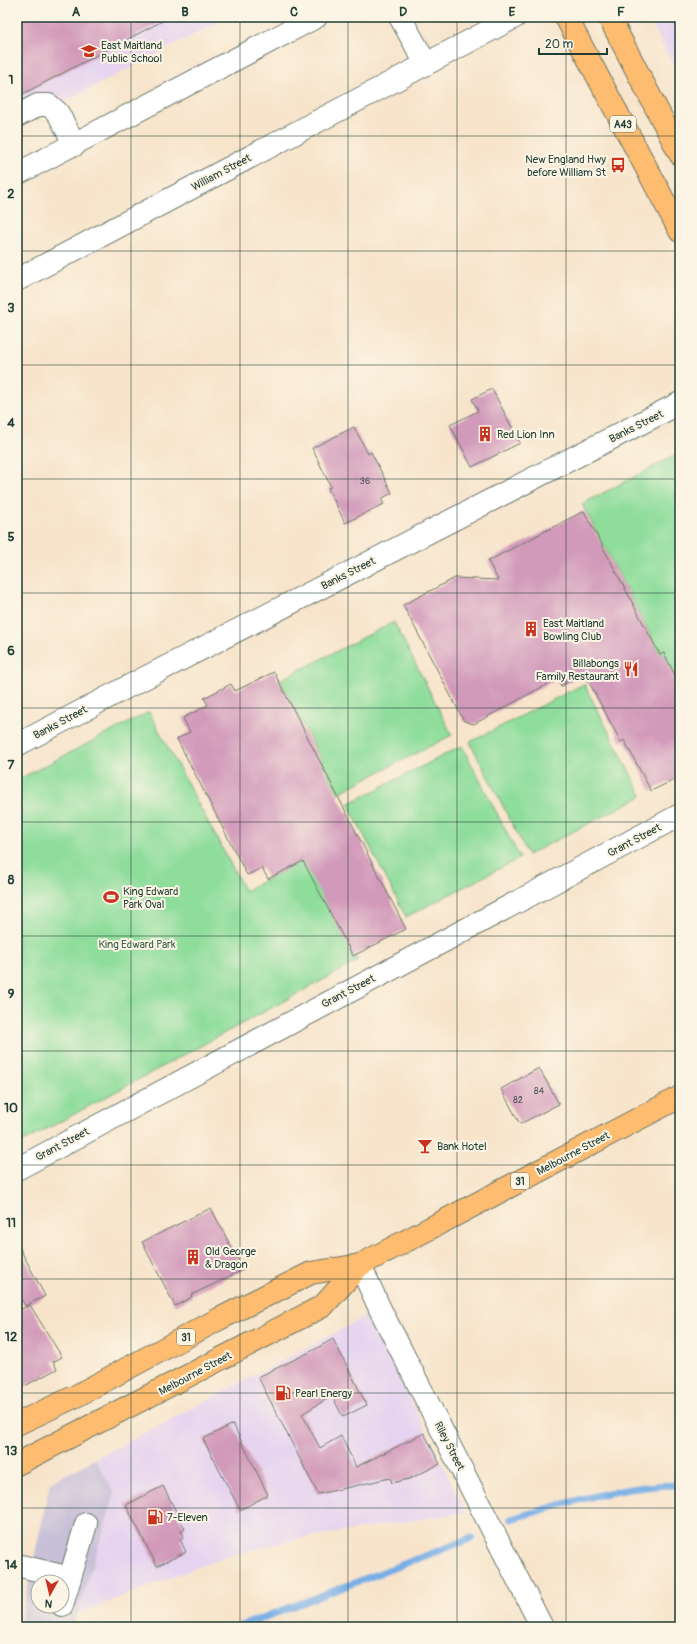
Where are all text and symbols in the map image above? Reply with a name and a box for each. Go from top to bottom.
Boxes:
text: A [72,4,81,20]
text: B [181,4,189,20]
text: C [290,4,298,20]
text: D [399,4,407,20]
text: E [509,4,516,20]
text: F [617,4,625,20]
scale bar [539,30,607,56]
text: 20 m [545,37,574,52]
place label: East Maitland Public School [101,39,162,65]
school or university icon: East Maitland Public School [80,42,98,60]
text: 1 [8,72,14,88]
road number: A43 [610,116,636,132]
street label: William Street [189,151,254,194]
place label: New England Hwy before William St [525,153,607,179]
bus stop icon: New England Hwy before William St [609,156,627,174]
text: 2 [7,186,15,202]
text: 3 [7,300,15,316]
street label: Banks Street [607,407,666,446]
text: 4 [7,415,15,431]
building icon: Red Lion Inn [476,425,494,443]
place label: Red Lion Inn [497,428,555,441]
house number: 36 [360,476,370,487]
text: 5 [7,529,15,545]
street label: Banks Street [319,554,378,593]
place label: East Maitland Bowling Club [543,617,604,643]
building icon: East Maitland Bowling Club [522,620,540,638]
text: 6 [7,643,15,659]
place label: Billabongs Family Restaurant [536,657,620,683]
restaurant icon: Billabongs Family Restaurant [622,660,640,678]
street label: Banks Street [31,703,90,742]
text: 7 [8,757,15,773]
street label: Grant Street [605,821,664,860]
text: 8 [8,872,15,888]
place label: King Edward Park Oval [123,885,178,911]
sports icon: King Edward Park Oval [102,888,120,906]
park label: King Edward Park [98,938,176,951]
street label: Grant Street [319,972,378,1011]
text: 9 [8,986,15,1002]
house number: 84 [534,1086,545,1097]
house number: 82 [513,1095,523,1106]
text: 10 [4,1100,18,1116]
street label: Grant Street [33,1125,92,1164]
street label: Melbourne Street [535,1129,612,1178]
bar icon: Bank Hotel [416,1137,434,1155]
place label: Bank Hotel [437,1140,487,1153]
road number: 31 [511,1173,529,1189]
text: 11 [6,1215,16,1231]
place label: Old George & Dragon [205,1245,256,1271]
building icon: Old George & Dragon [184,1248,202,1266]
text: 12 [5,1329,17,1345]
road number: 31 [177,1329,195,1345]
street label: Melbourne Street [157,1349,234,1398]
fuel station icon: Pearl Energy [274,1384,292,1402]
place label: Pearl Energy [295,1387,352,1400]
street label: Riley Street [432,1420,468,1473]
text: 13 [5,1443,17,1459]
fuel station icon: 7-Eleven [146,1508,164,1526]
place label: 7-Eleven [167,1511,208,1524]
text: 14 [5,1557,18,1573]
north arrow [30,1574,70,1614]
text: N [44,1596,53,1610]

